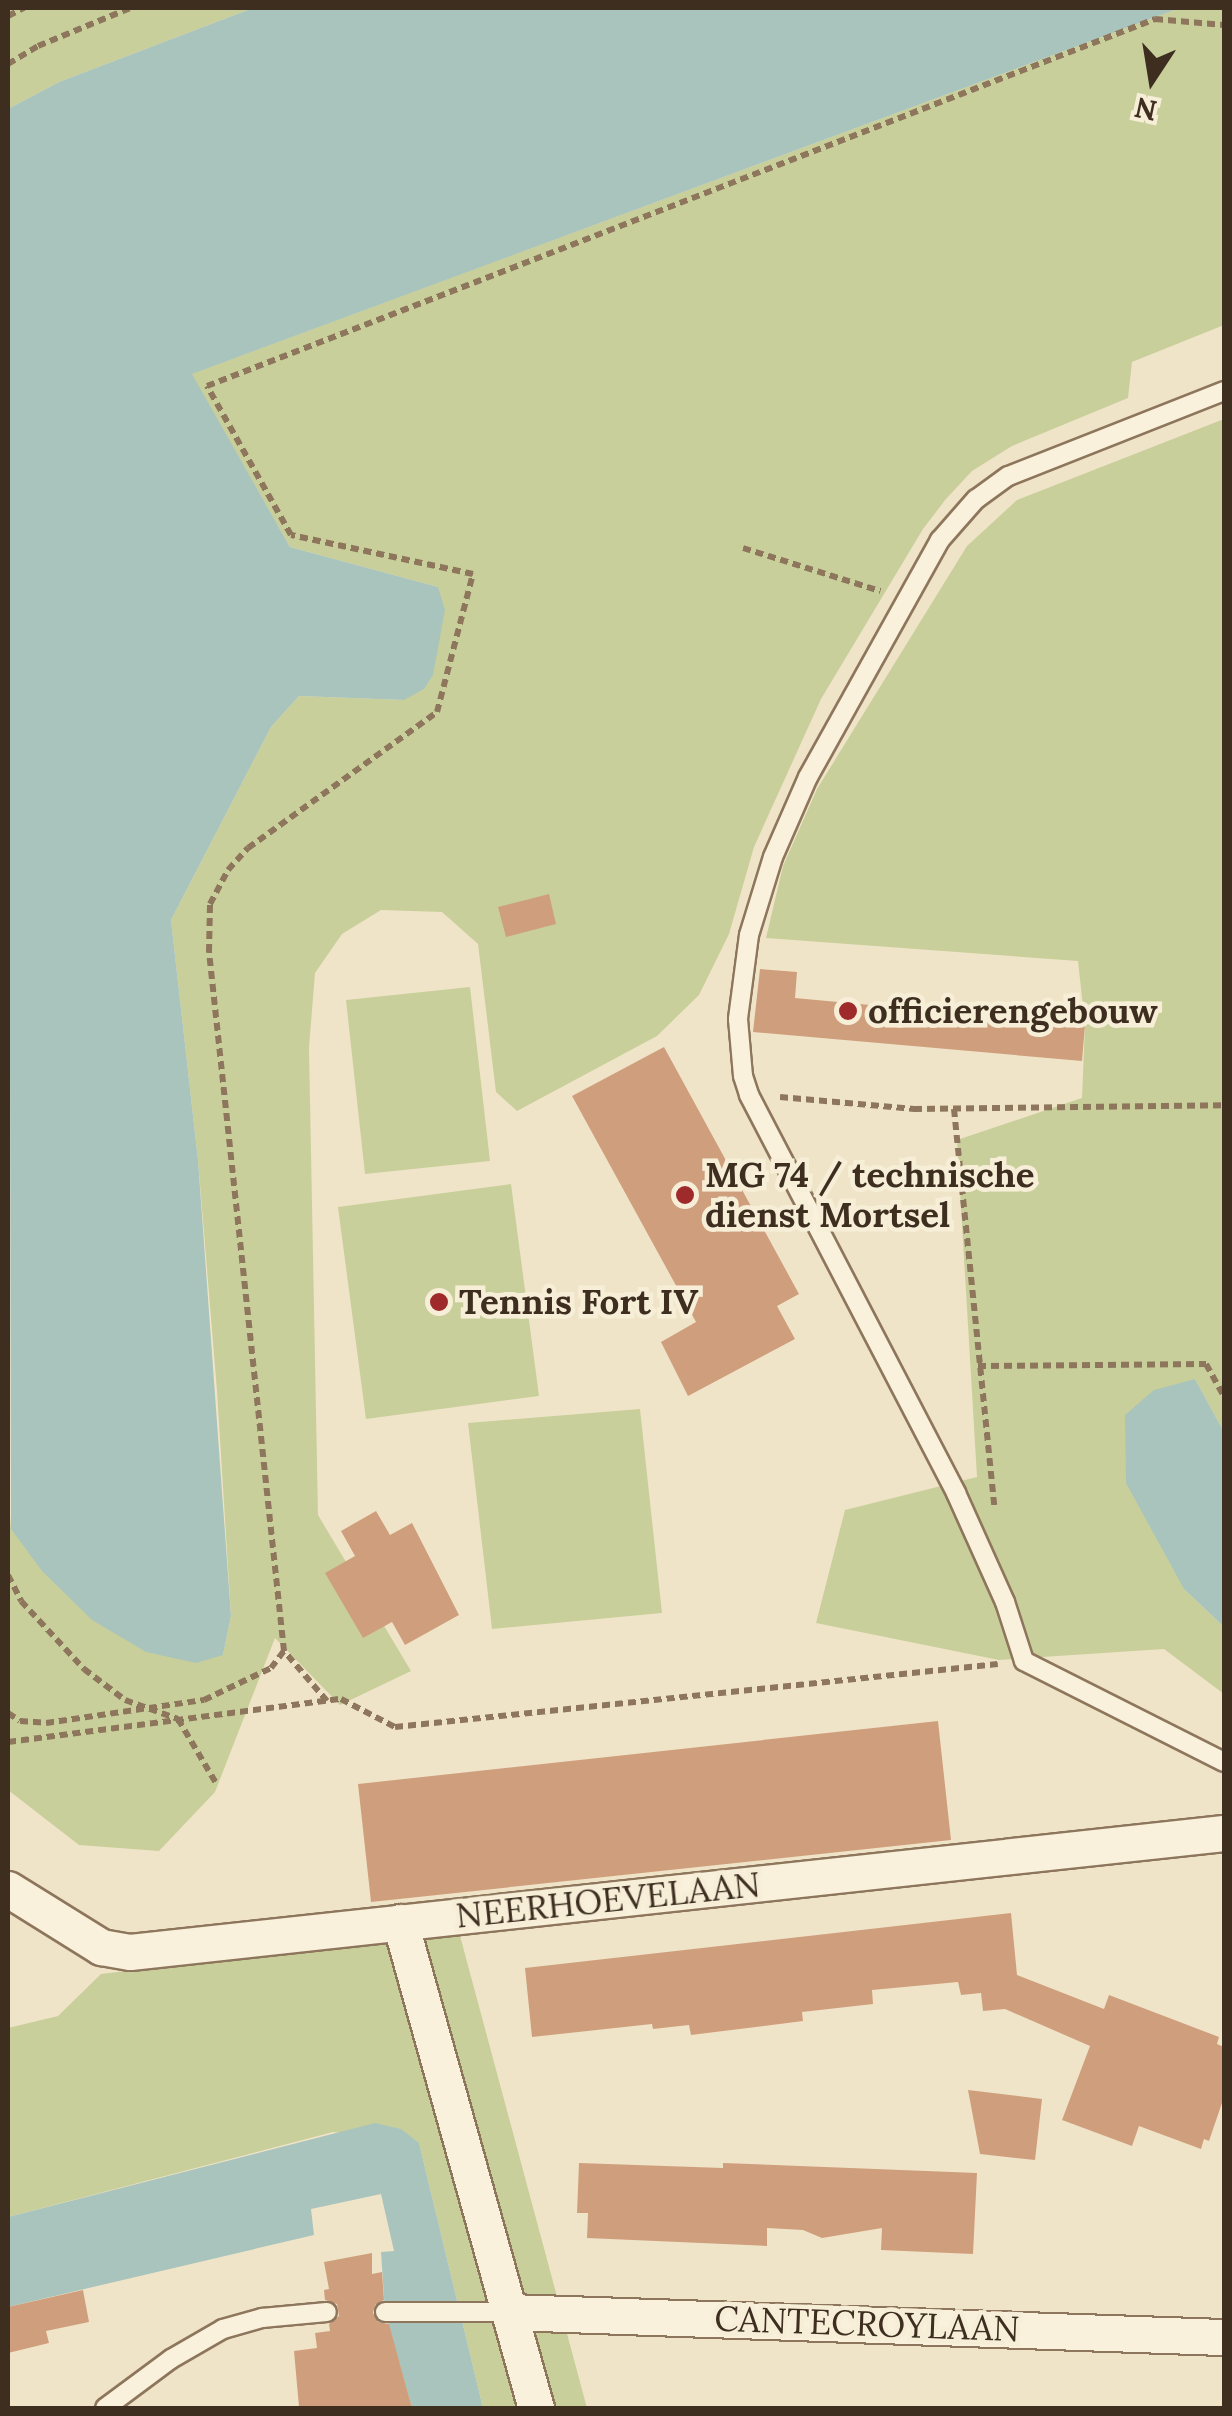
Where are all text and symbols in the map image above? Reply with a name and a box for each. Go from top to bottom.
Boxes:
north arrow [1102,30,1202,130]
text: N [1131,89,1160,129]
place label: officierengebouw [868,990,1158,1032]
marker: officierengebouw [837,1000,859,1022]
place label: MG 74 / technische dienst Mortsel [705,1154,1035,1236]
marker: MG 74 / technische dienst Mortsel [674,1184,696,1206]
place label: Tennis Fort IV [459,1281,698,1323]
marker: Tennis Fort IV [428,1291,450,1313]
street label: NEERHOEVELAAN [454,1863,762,1937]
street label: CANTECROYLAAN [714,2298,1020,2350]

